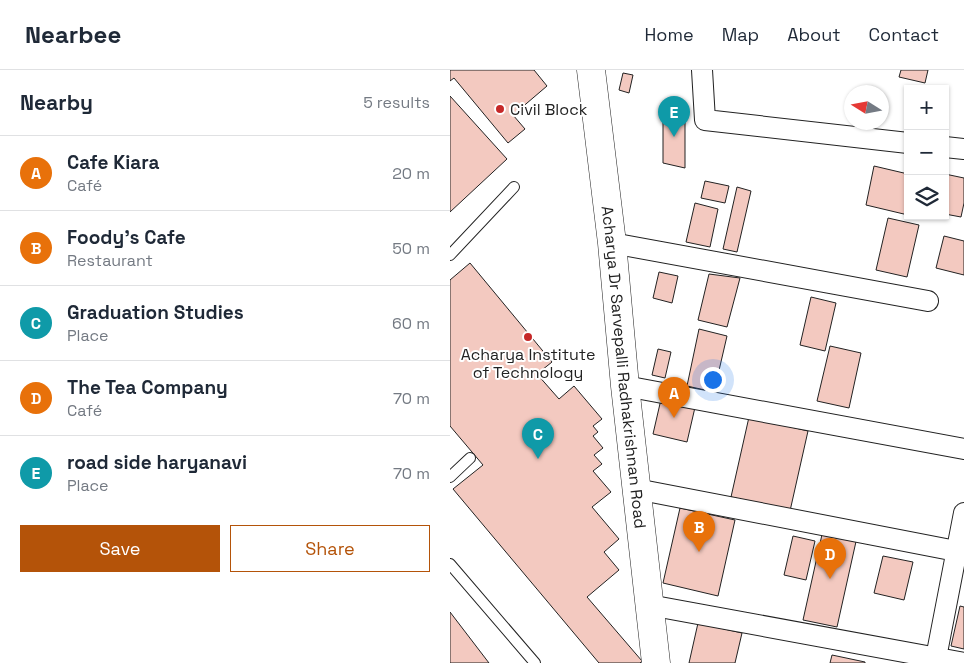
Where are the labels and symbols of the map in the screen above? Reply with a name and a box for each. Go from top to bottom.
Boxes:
north arrow [844,85,889,130]
pin: E [658,96,690,137]
place label: Civil Block [510,99,588,120]
marker: Civil Block [494,103,506,115]
street label: Acharya Dr Sarvepalli Radhakrishnan Road [597,205,651,530]
marker: Acharya Institute of Technology [522,331,534,343]
place label: Acharya Institute of Technology [461,344,595,383]
your location [700,367,726,393]
pin: A [658,377,690,418]
pin: C [522,418,554,459]
pin: B [683,511,715,552]
pin: D [814,538,846,579]

